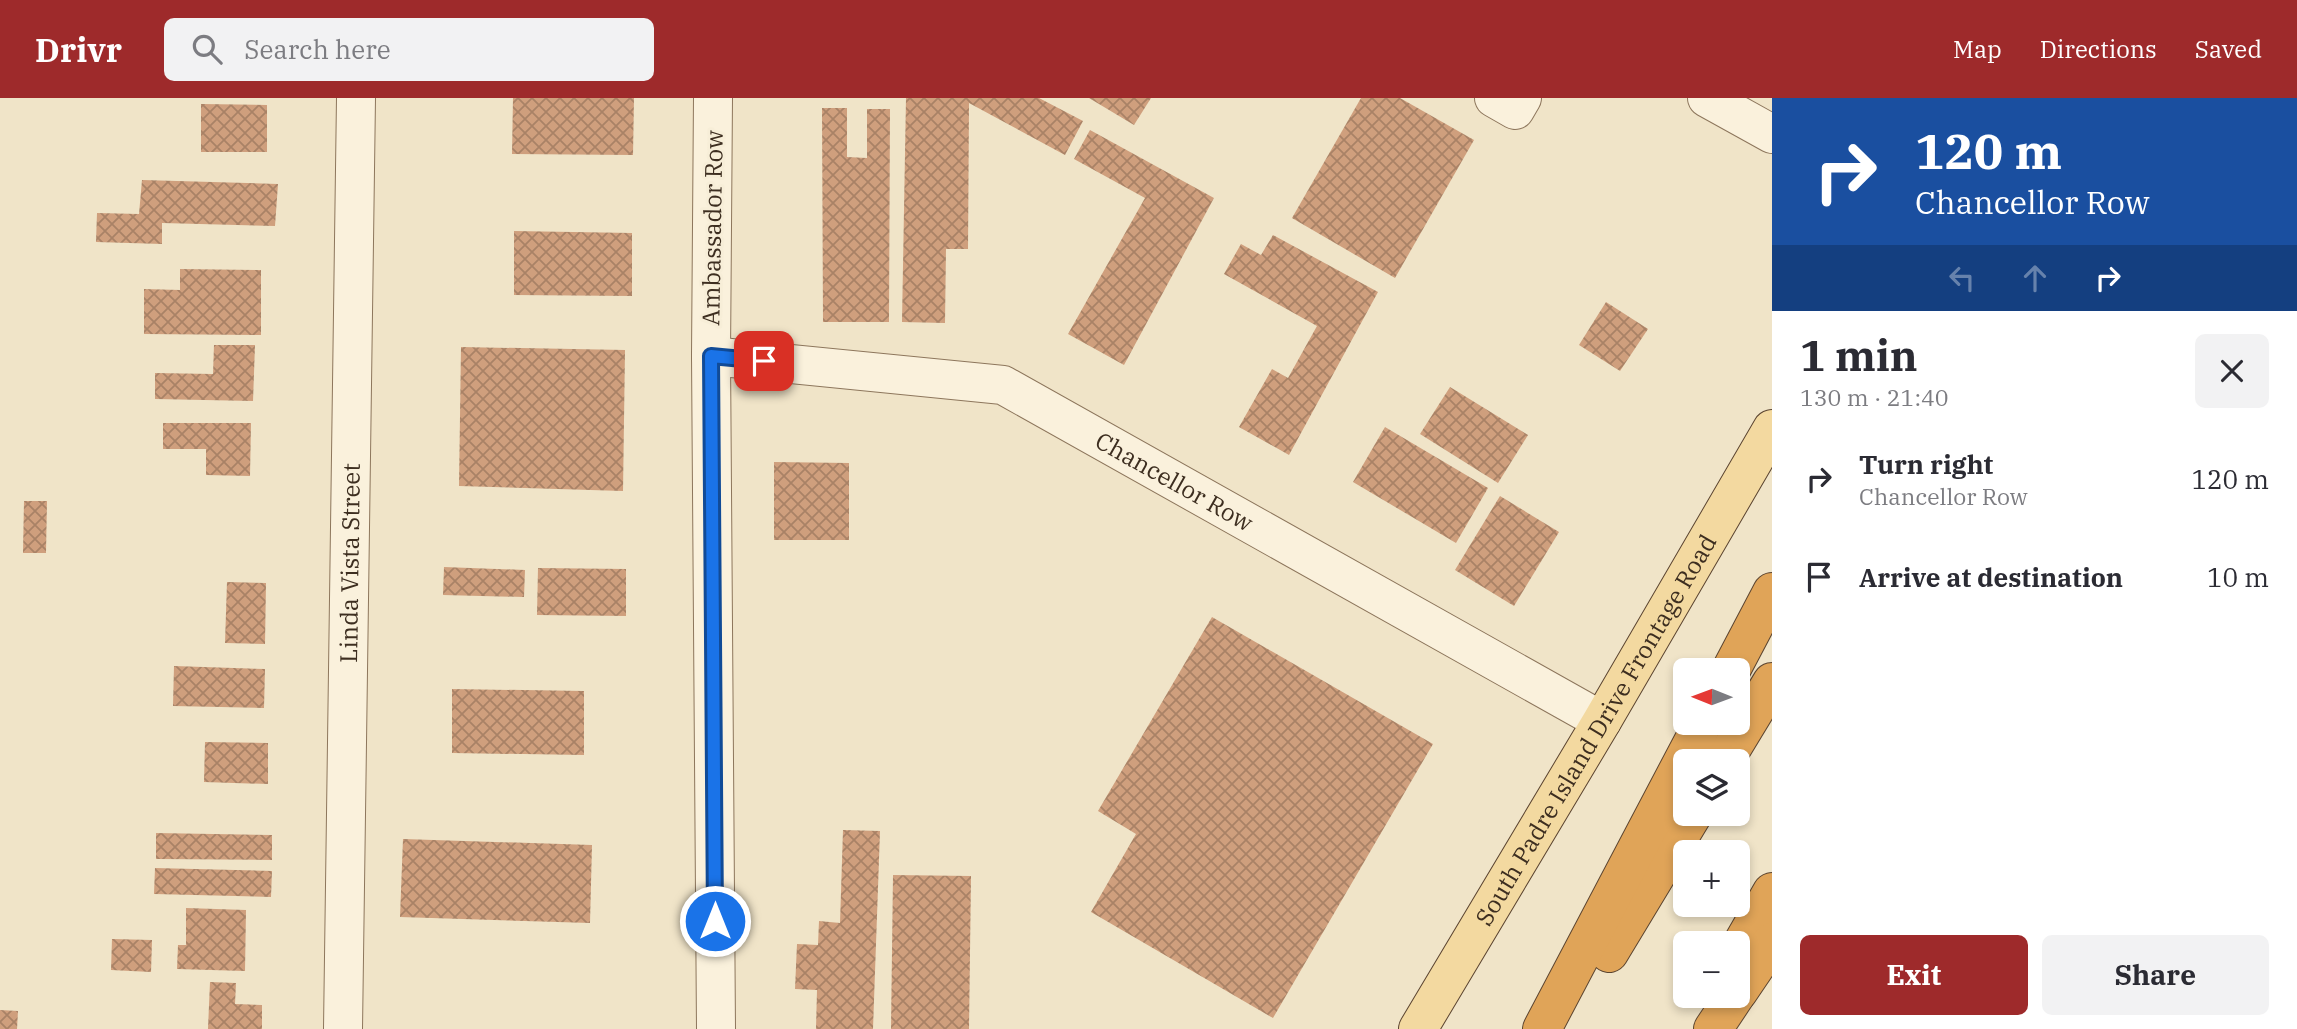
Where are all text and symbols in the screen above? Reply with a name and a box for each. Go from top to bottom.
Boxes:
search box [164,18,654,81]
text: Drivr [35,28,122,71]
icon: search [188,30,226,68]
text: Search here [244,32,391,66]
text: Map [1953,33,2002,65]
text: Directions [2040,33,2157,65]
text: Saved [2195,33,2262,65]
text: 120 m [1915,119,2062,182]
icon: right [1800,126,1891,217]
street label: Ambassador Row [694,130,730,326]
text: Chancellor Row [1915,181,2150,223]
icon: left [1943,259,1981,297]
icon: ahead [2016,259,2054,297]
icon: right [2089,259,2127,297]
text: 1 min [1800,328,1918,383]
pin [734,331,794,391]
button: close [2195,334,2269,408]
icon: arrive [745,342,783,380]
text: 130 m · 21:40 [1800,382,1949,412]
street label: Chancellor Row [1090,424,1259,538]
text: Turn right [1859,447,1993,481]
icon: right [1800,460,1838,498]
text: 120 m [2191,462,2269,496]
street label: Linda Vista Street [332,463,367,663]
text: Chancellor Row [1859,481,2028,511]
street label: South Padre Island Drive Frontage Road [1468,528,1723,931]
icon: arrive [1800,558,1838,596]
text: Arrive at destination [1859,560,2123,594]
text: 10 m [2207,560,2269,594]
north arrow [1673,658,1750,735]
map controls [1673,658,1750,1008]
button: layers [1673,749,1750,826]
button: + [1673,840,1750,917]
position arrow [678,884,752,958]
button: − [1673,931,1750,1008]
button: Exit [1800,935,2028,1015]
button: Share [2042,935,2269,1015]

